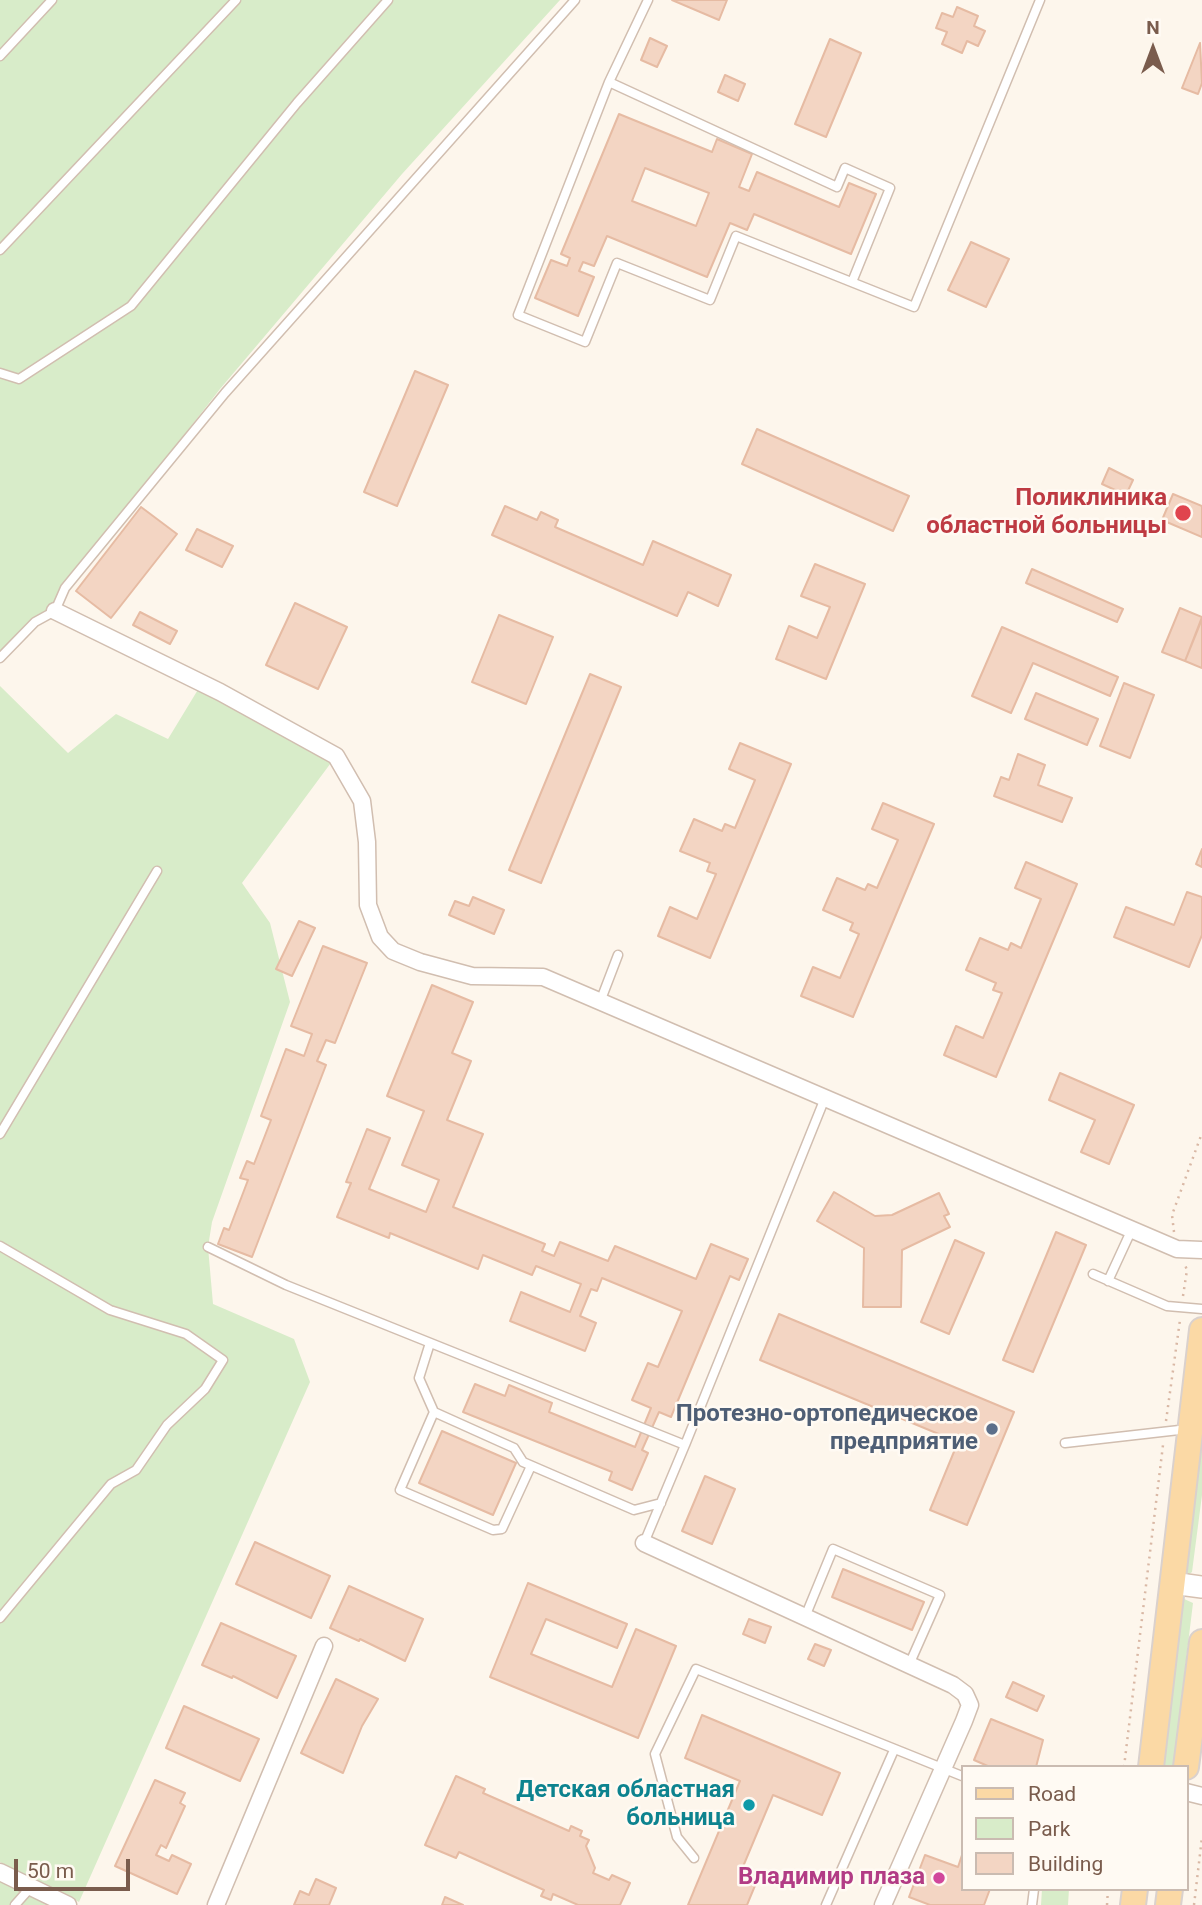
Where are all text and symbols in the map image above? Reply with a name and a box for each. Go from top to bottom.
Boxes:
north arrow [1118,14,1188,84]
text: N [1146,16,1160,39]
place label: Поликлиника областной больницы [926,485,1167,541]
marker: Поликлиника областной больницы [1173,503,1193,523]
place label: Протезно-ортопедическое предприятие [676,1401,978,1457]
marker: Протезно-ортопедическое предприятие [984,1421,1000,1437]
legend [960,1765,1188,1891]
place label: Детская областная больница [516,1777,735,1833]
text: Road [1028,1782,1076,1806]
marker: Детская областная больница [741,1797,757,1813]
text: Park [1028,1817,1070,1841]
scale bar [18,1846,133,1890]
text: Building [1028,1852,1103,1876]
text: 50 m [27,1859,74,1883]
place label: Владимир плаза [738,1864,925,1892]
marker: Владимир плаза [931,1870,947,1886]

